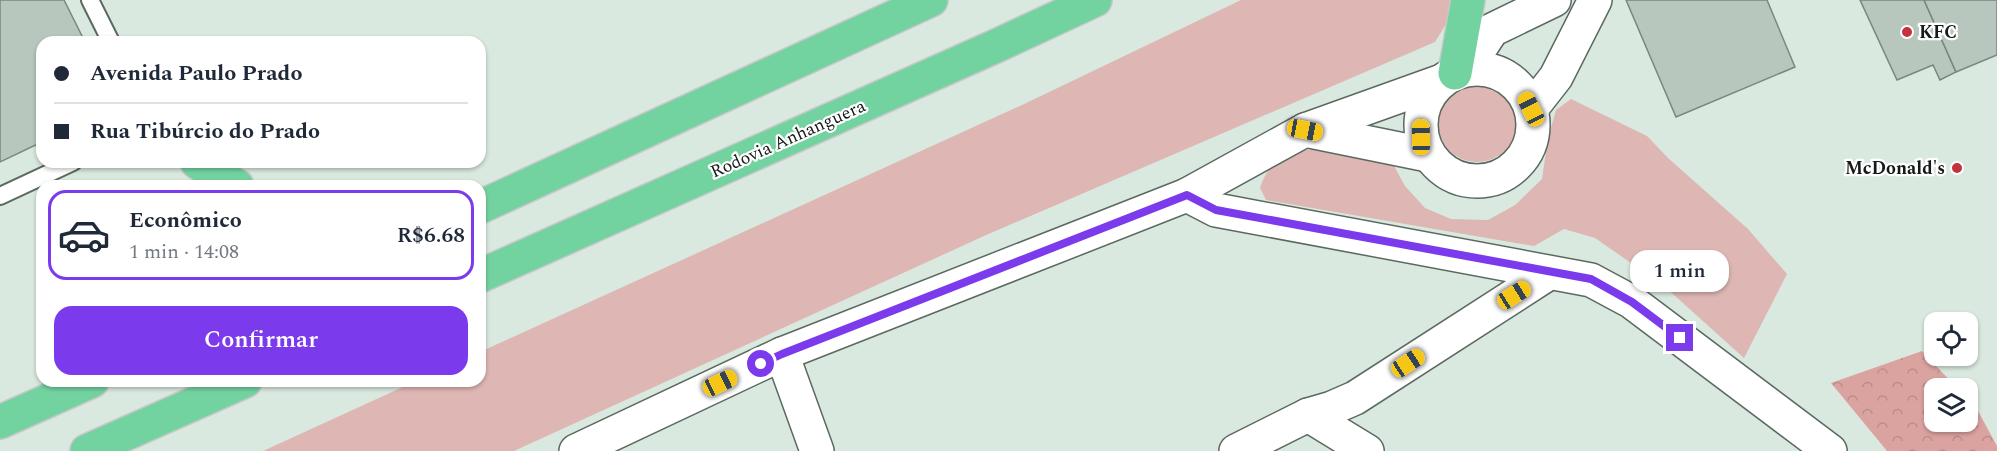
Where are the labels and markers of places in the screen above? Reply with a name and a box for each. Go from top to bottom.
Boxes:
place label: KFC [1919,19,1957,46]
marker: KFC [1900,25,1914,39]
place label: McDonald's [1845,155,1945,182]
marker: McDonald's [1950,161,1964,175]

